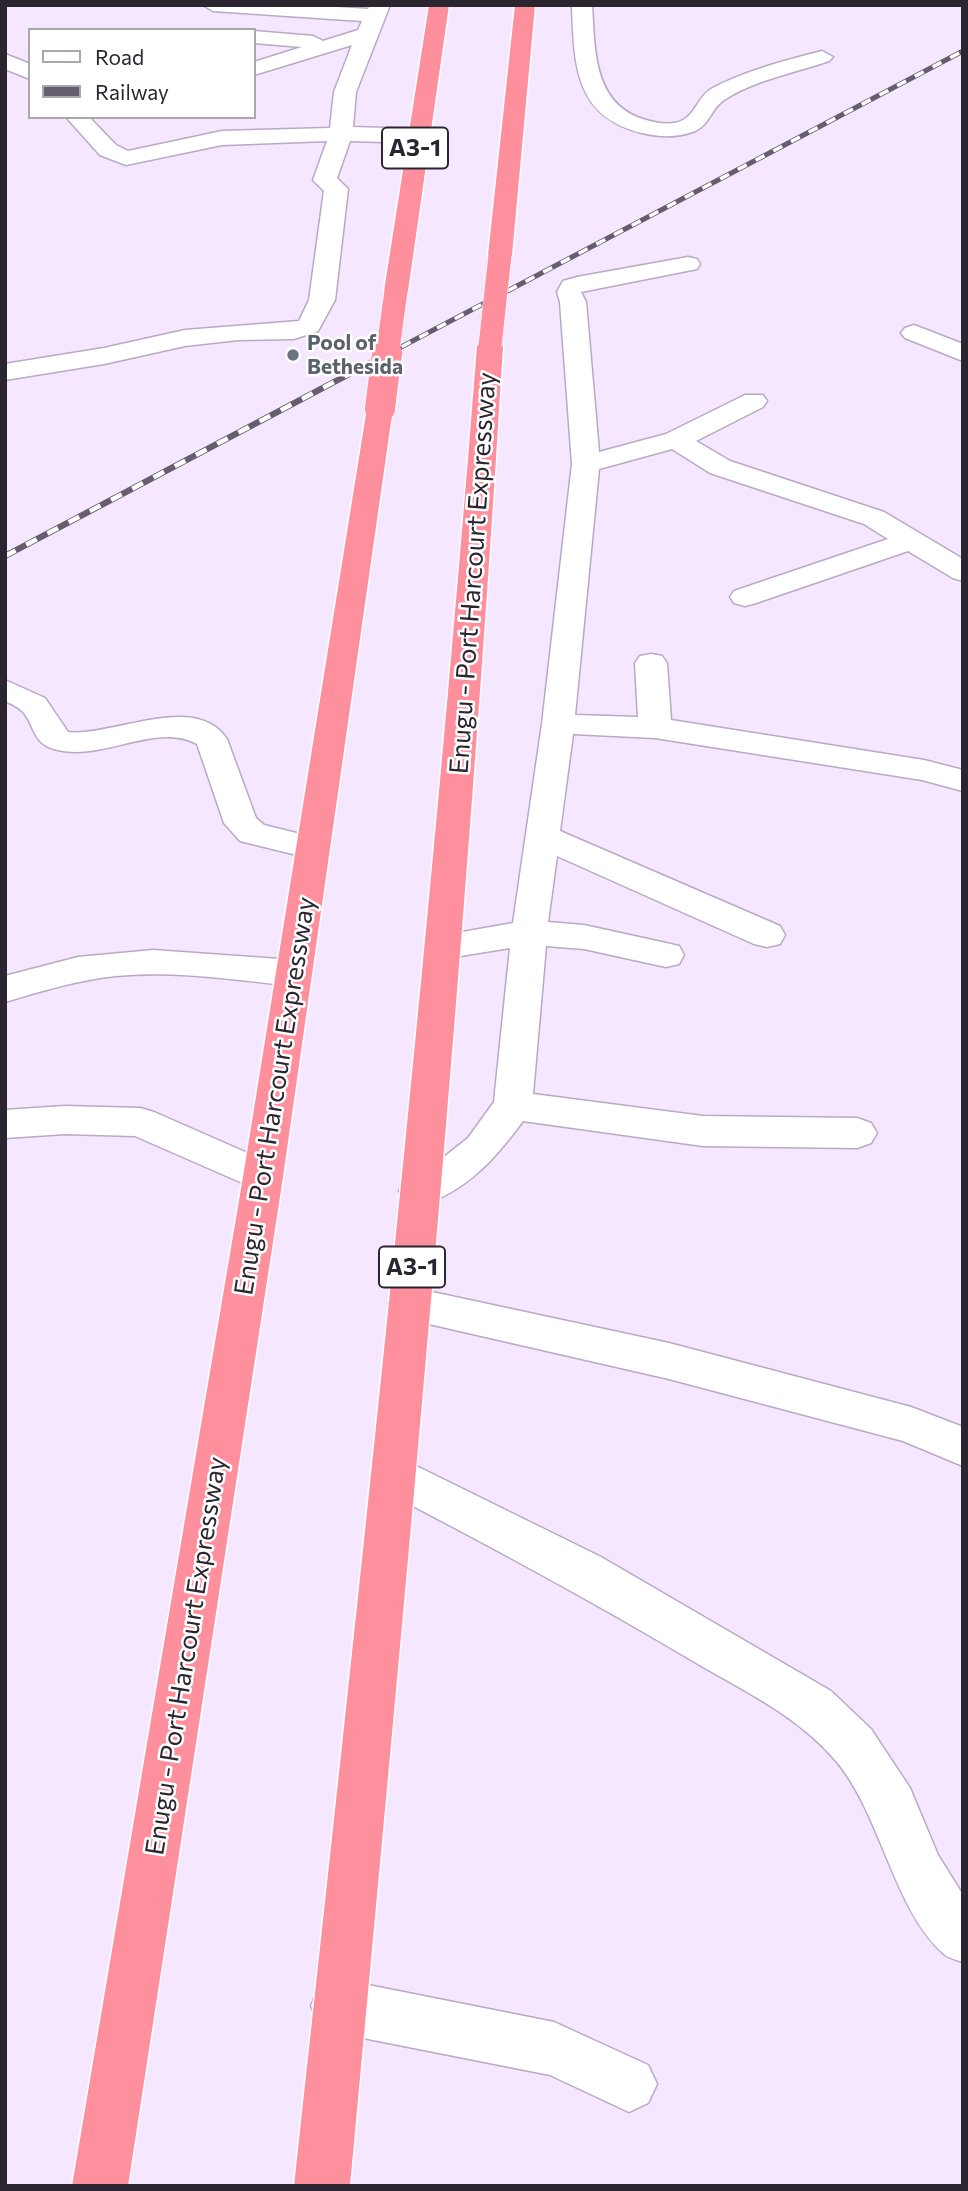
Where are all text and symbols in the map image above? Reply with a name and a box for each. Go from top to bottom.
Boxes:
legend [28,28,256,119]
text: Road [95,44,144,69]
text: Railway [95,79,169,104]
road number: A3-1 [382,128,448,168]
place label: Pool of Bethesida [307,330,403,380]
marker: Pool of Bethesida [285,347,301,363]
street label: Enugu - Port Harcourt Expressway [443,371,503,775]
street label: Enugu - Port Harcourt Expressway [228,895,322,1297]
road number: A3-1 [379,1246,445,1288]
street label: Enugu - Port Harcourt Expressway [139,1455,233,1857]

